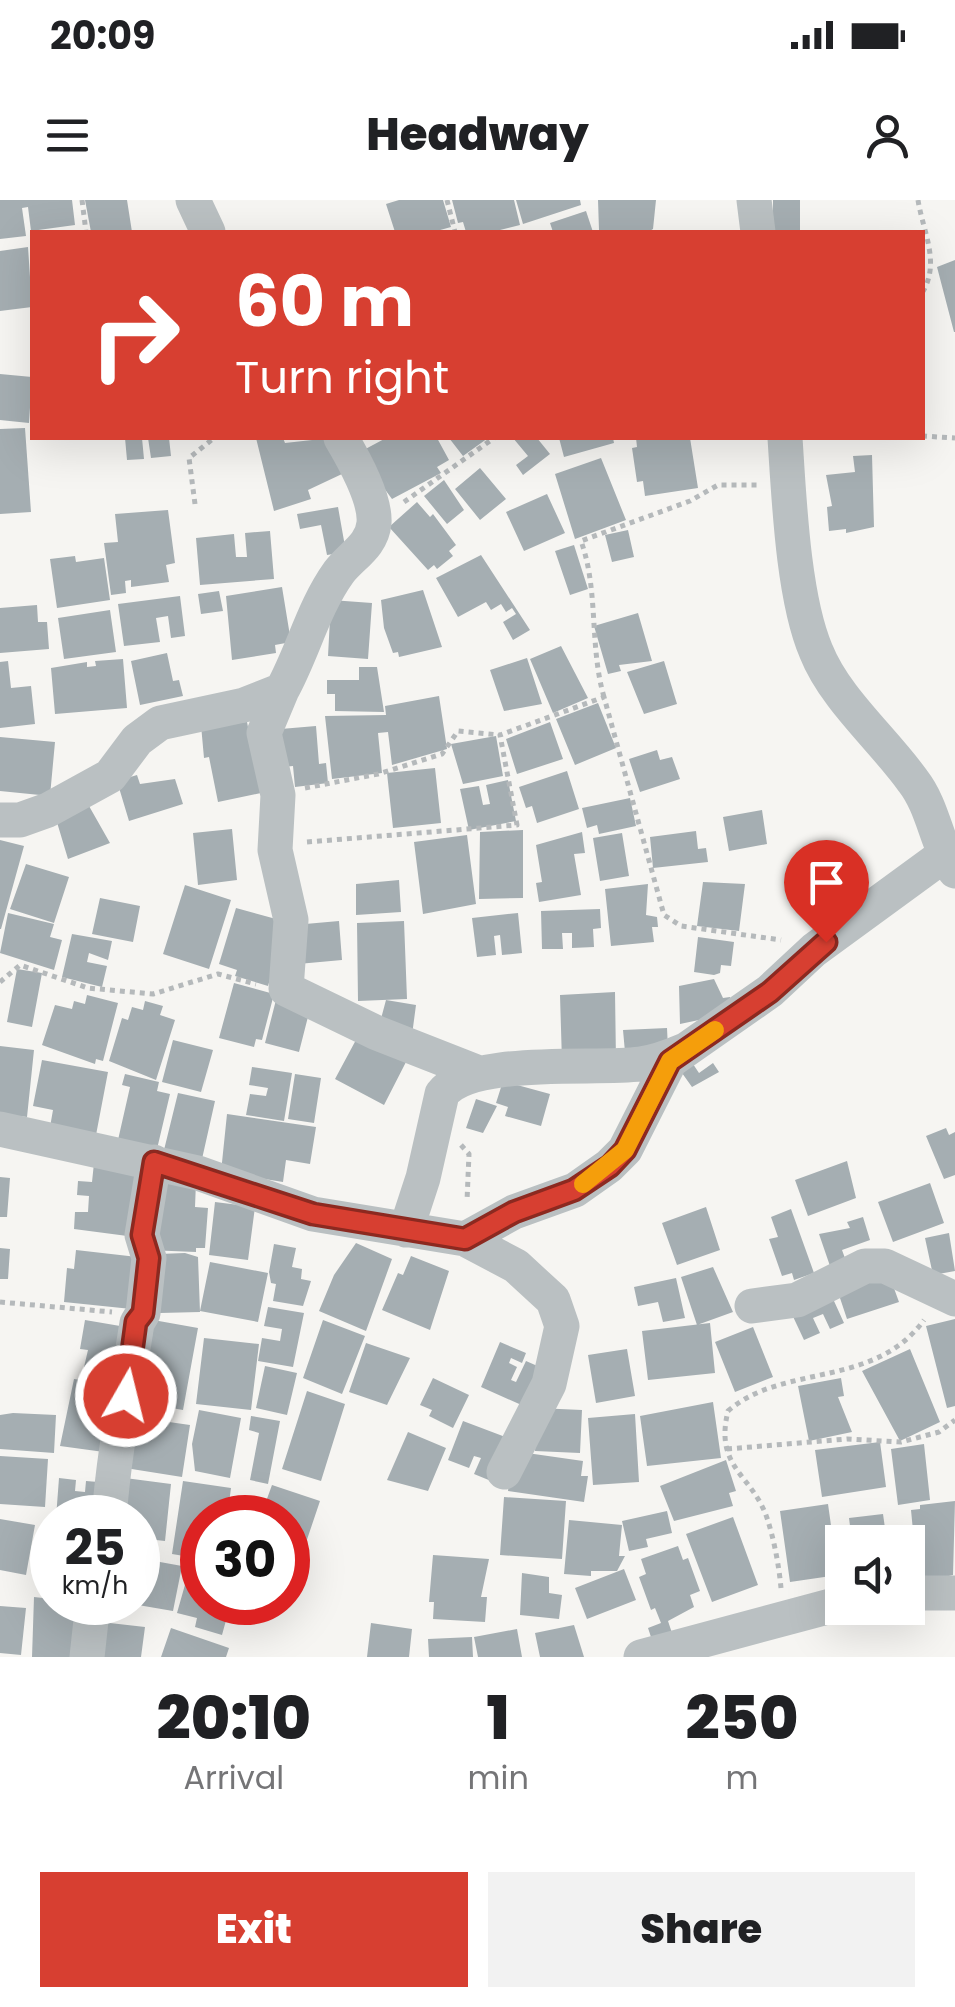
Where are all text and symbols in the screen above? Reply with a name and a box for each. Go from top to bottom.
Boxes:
text: 20:09 [50,9,155,62]
text: Headway [366,103,589,166]
icon: menu [40,108,95,163]
icon: person [860,108,915,163]
text: 60 m [235,252,414,351]
icon: right [70,270,200,400]
text: Turn right [235,346,449,409]
pin [784,840,869,943]
icon: arrive [799,855,854,910]
position arrow [74,1344,178,1448]
speed limit sign: 30 [180,1495,310,1625]
text: 25 [64,1512,126,1583]
map controls [825,1525,925,1625]
button: sound [825,1525,925,1625]
text: km/h [62,1568,128,1603]
text: 20:10 [157,1676,311,1760]
text: 1 [487,1676,510,1760]
text: 250 [685,1676,798,1760]
text: Arrival [183,1755,284,1800]
text: min [468,1755,529,1800]
text: m [725,1755,758,1800]
button: Exit [40,1872,468,1987]
button: Share [488,1872,915,1987]

